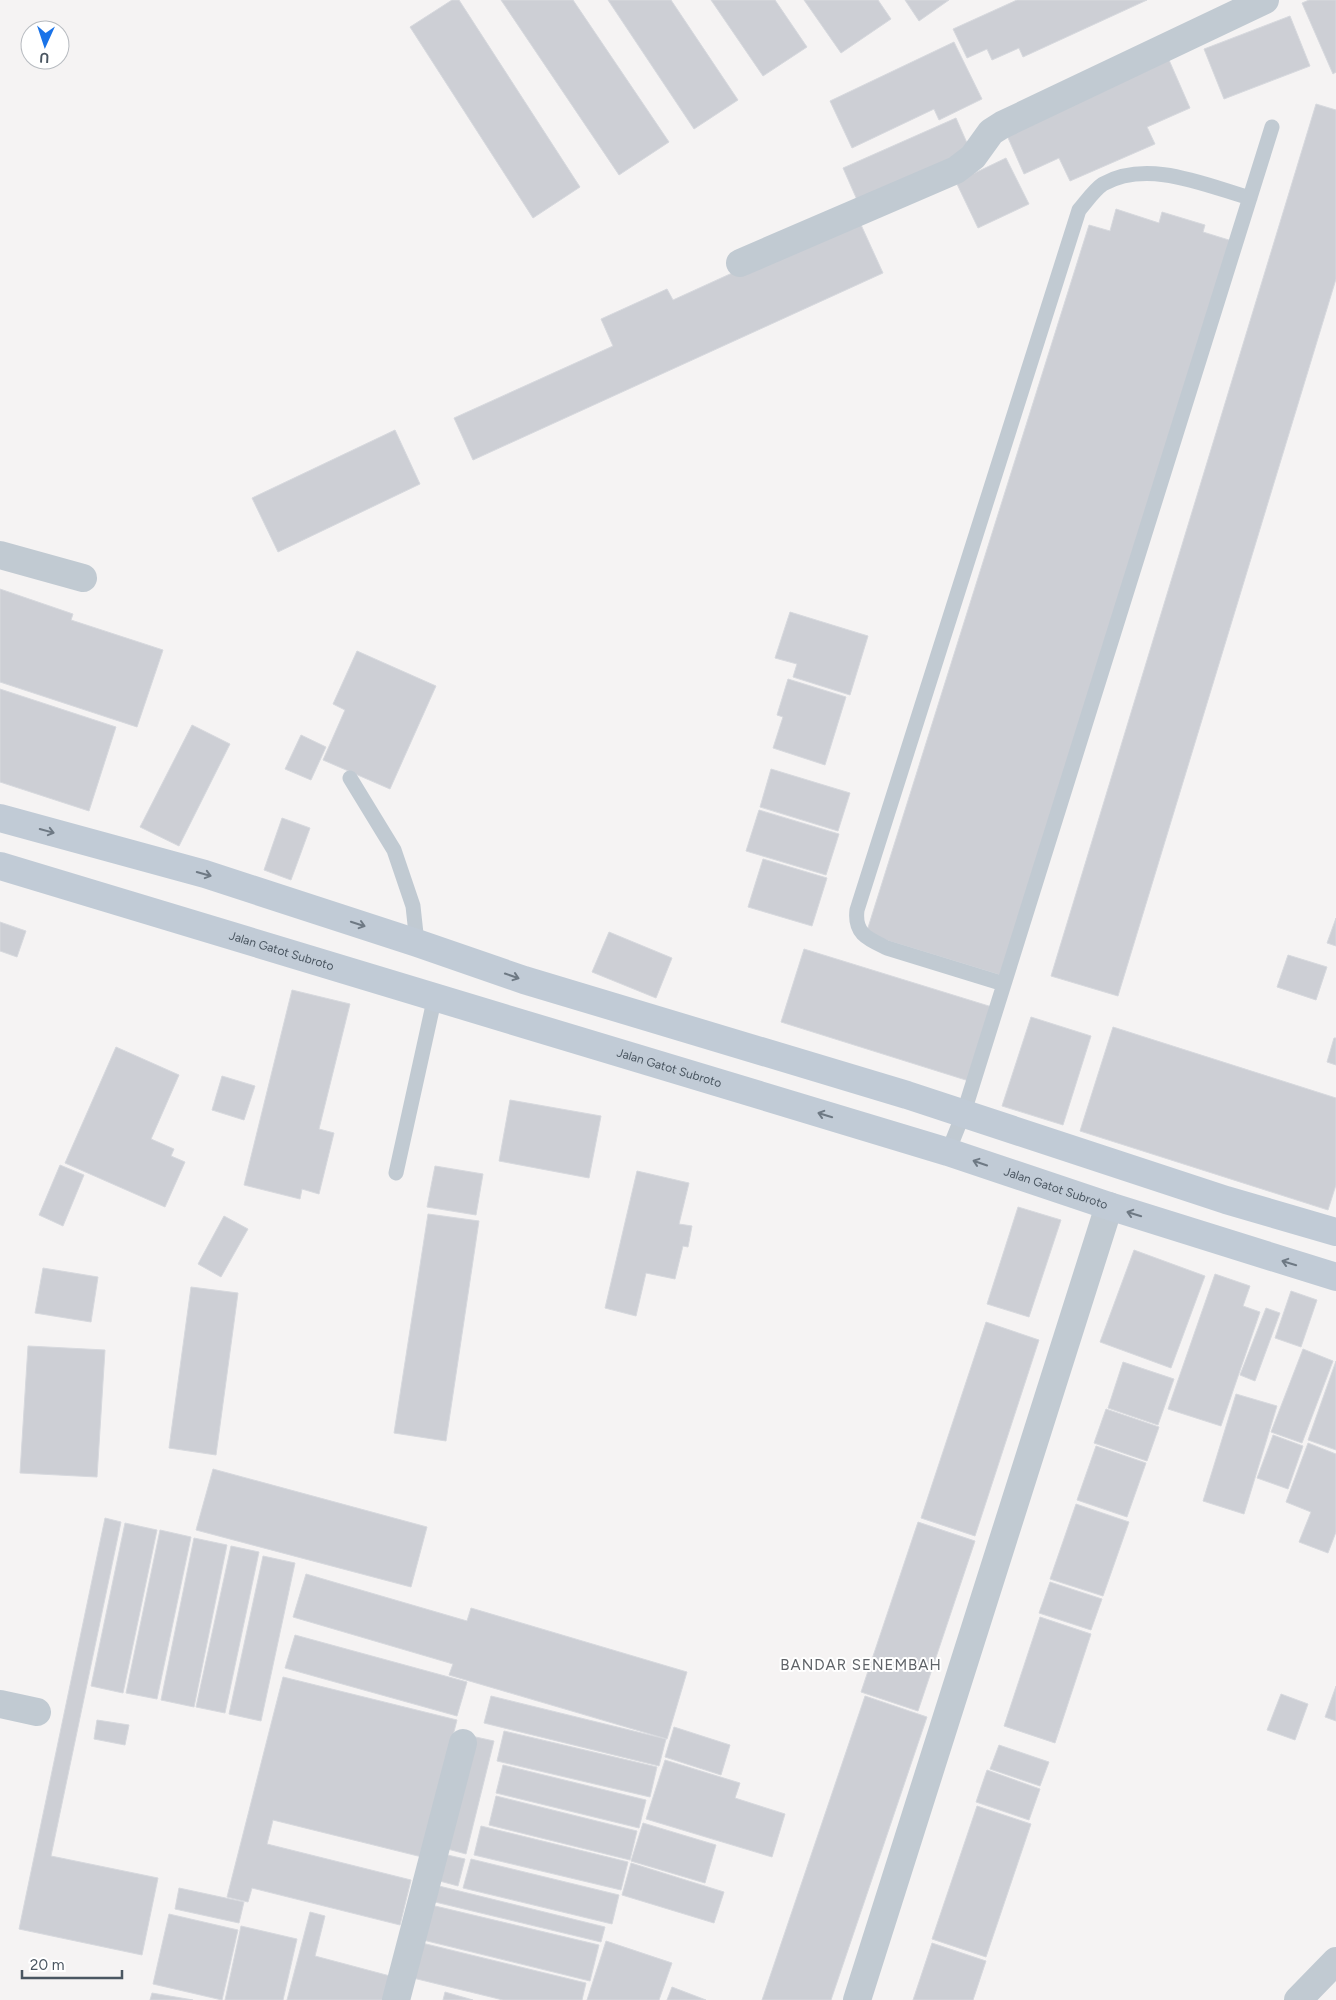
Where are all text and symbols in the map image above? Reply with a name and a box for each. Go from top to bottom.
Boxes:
north arrow [20,20,70,70]
text: U [39,49,50,66]
one-way arrow [39,827,55,836]
one-way arrow [195,870,211,880]
one-way arrow [350,920,366,929]
street label: Jalan Gatot Subroto [227,929,336,973]
one-way arrow [504,972,520,981]
street label: Jalan Gatot Subroto [615,1046,723,1090]
one-way arrow [817,1109,833,1119]
one-way arrow [973,1158,988,1167]
street label: Jalan Gatot Subroto [1002,1164,1110,1212]
one-way arrow [1127,1209,1143,1219]
one-way arrow [1282,1257,1298,1267]
district label: BANDAR SENEMBAH [780,1656,942,1674]
scale bar [22,1948,122,1980]
text: 20 m [30,1956,64,1974]

